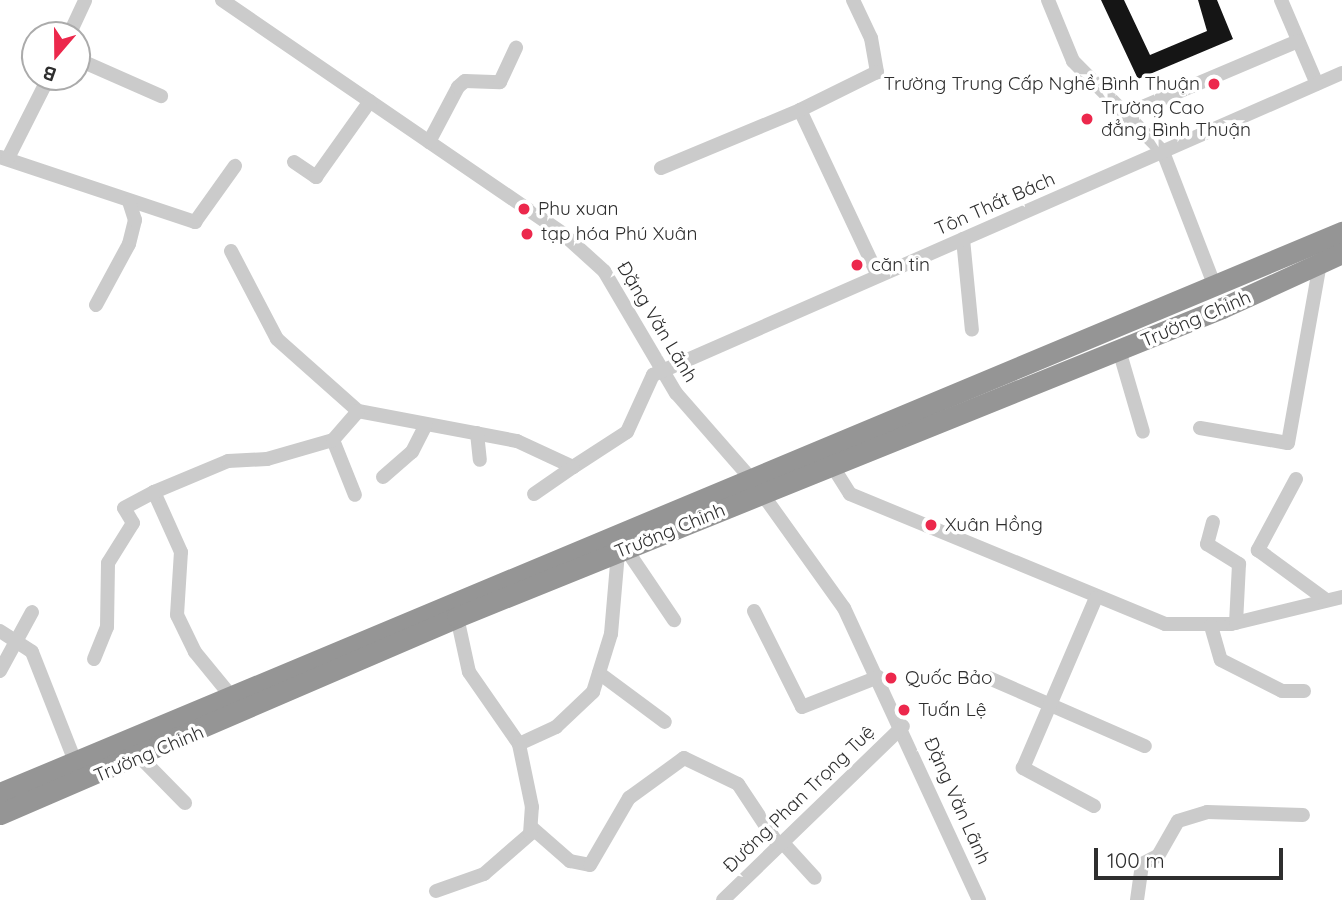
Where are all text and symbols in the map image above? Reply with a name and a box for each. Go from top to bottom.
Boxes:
north arrow [21,21,91,91]
text: B [40,60,59,87]
place label: Trường Trung Cấp Nghề Bình Thuận [884,73,1200,95]
marker: Trường Trung Cấp Nghề Bình Thuận [1206,76,1222,92]
place label: Trường Cao đẳng Bình Thuận [1101,97,1251,141]
marker: Trường Cao đẳng Bình Thuận [1079,111,1095,127]
street label: Tôn Thất Bách [931,167,1059,241]
place label: Phu xuan [538,198,619,220]
marker: Phu xuan [516,201,532,217]
place label: tạp hóa Phú Xuân [541,223,697,245]
marker: tạp hóa Phú Xuân [519,226,535,242]
place label: căn tin [871,254,930,276]
marker: căn tin [849,257,865,273]
street label: Đặng Văn Lãnh [612,258,702,386]
street label: Trường Chinh [1138,286,1254,352]
street label: Trường Chinh [611,499,729,563]
place label: Xuân Hồng [945,514,1043,536]
marker: Xuân Hồng [923,517,939,533]
place label: Quốc Bảo [905,667,992,689]
marker: Quốc Bảo [883,670,899,686]
place label: Tuấn Lệ [918,699,987,721]
marker: Tuấn Lệ [896,702,912,718]
street label: Trường Chinh [91,721,207,787]
street label: Đường Phan Trọng Tuệ [719,721,879,877]
street label: Đặng Văn Lãnh [919,734,995,868]
scale bar [1097,834,1286,878]
text: 100 m [1107,847,1165,873]

